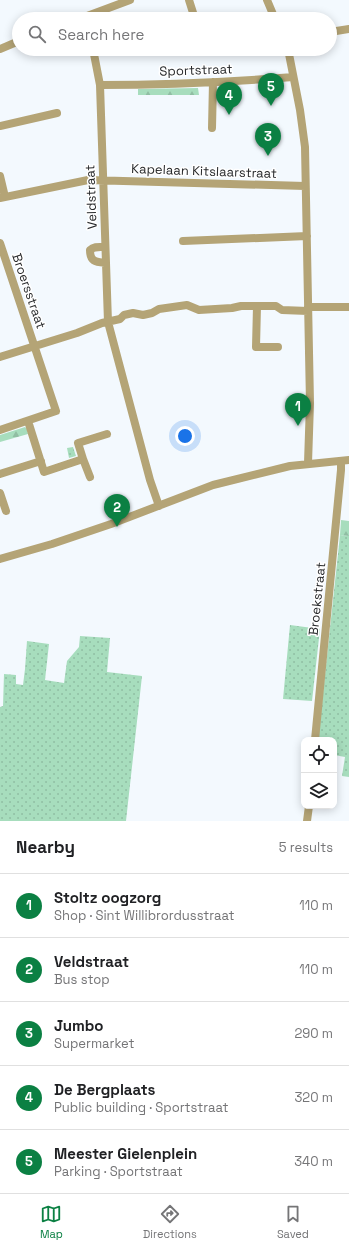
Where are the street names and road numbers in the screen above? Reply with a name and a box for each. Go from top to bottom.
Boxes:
street label: Sportstraat [159,60,233,80]
street label: Kapelaan Kitslaarstraat [131,160,277,182]
street label: Veldstraat [81,164,101,230]
street label: Broersstraat [8,251,50,331]
street label: Broekstraat [305,561,329,637]

